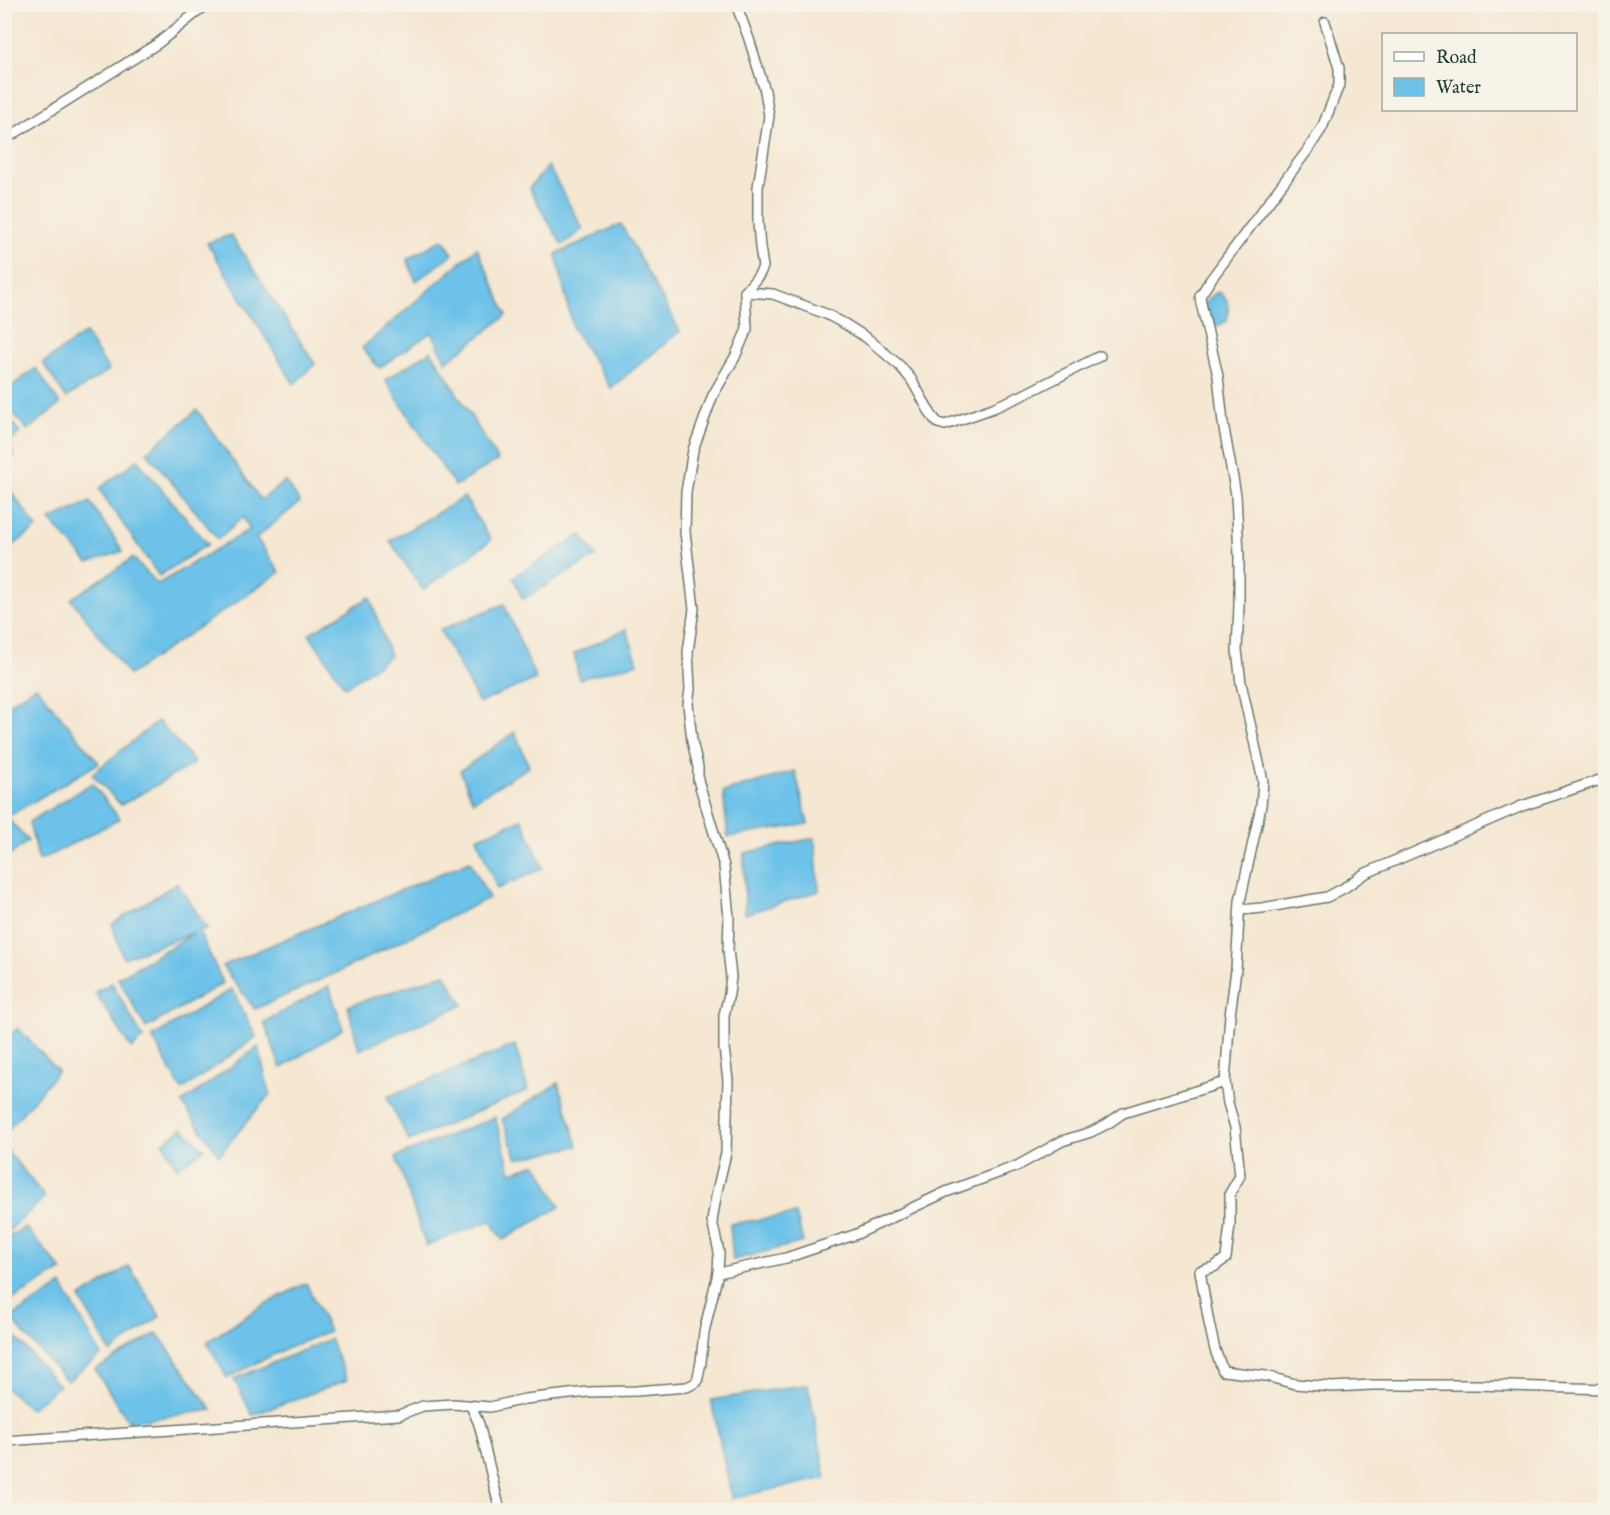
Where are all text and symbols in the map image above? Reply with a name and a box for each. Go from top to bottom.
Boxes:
legend [1382,33,1577,111]
text: Road [1436,47,1477,70]
text: Water [1436,77,1481,100]

